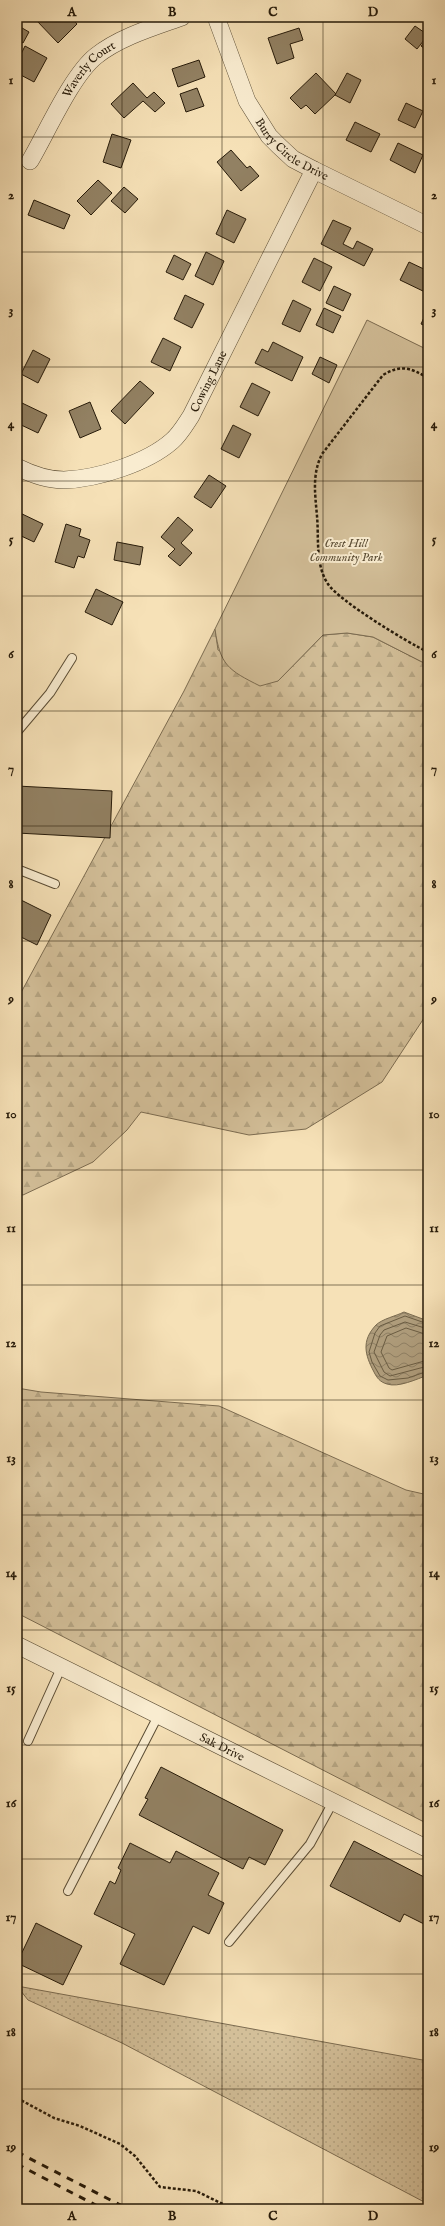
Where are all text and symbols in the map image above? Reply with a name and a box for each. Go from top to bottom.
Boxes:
text: A [67,4,78,21]
text: B [168,4,177,21]
text: C [268,4,278,21]
text: D [368,4,379,21]
street label: Waverly Court [59,38,118,100]
text: 1 [9,72,14,89]
text: 1 [432,72,437,89]
street label: Burry Circle Drive [252,115,331,184]
text: 2 [8,187,14,204]
text: 2 [431,187,437,204]
text: 3 [9,302,14,319]
text: 3 [432,302,437,319]
street label: Cowing Lane [187,347,230,415]
text: 4 [8,416,15,433]
text: 4 [431,416,438,433]
text: 5 [9,531,14,548]
text: 5 [432,531,437,548]
park label: Crest Hill Community Park [310,536,383,565]
text: 6 [8,646,14,663]
text: 6 [431,646,437,663]
text: 7 [8,761,14,778]
text: 7 [431,761,437,778]
text: 8 [8,876,14,893]
text: 8 [431,876,437,893]
text: 9 [7,991,14,1008]
text: 9 [430,991,437,1008]
text: 10 [5,1106,17,1123]
text: 10 [428,1106,440,1123]
text: 11 [6,1220,16,1237]
text: 11 [429,1220,439,1237]
text: 12 [6,1335,16,1352]
text: 12 [429,1335,439,1352]
text: 13 [6,1450,16,1467]
text: 13 [429,1450,439,1467]
text: 14 [5,1565,17,1582]
text: 14 [428,1565,440,1582]
text: 15 [6,1680,16,1697]
text: 15 [429,1680,439,1697]
street label: Sak Drive [197,1729,248,1764]
text: 16 [6,1795,17,1812]
text: 16 [429,1795,440,1812]
text: 17 [6,1909,16,1926]
text: 17 [429,1909,439,1926]
text: 18 [6,2024,16,2041]
text: 18 [429,2024,439,2041]
text: 19 [6,2139,17,2156]
text: 19 [429,2139,440,2156]
text: A [67,2208,78,2225]
text: B [168,2208,177,2225]
text: C [268,2208,278,2225]
text: D [368,2208,379,2225]

